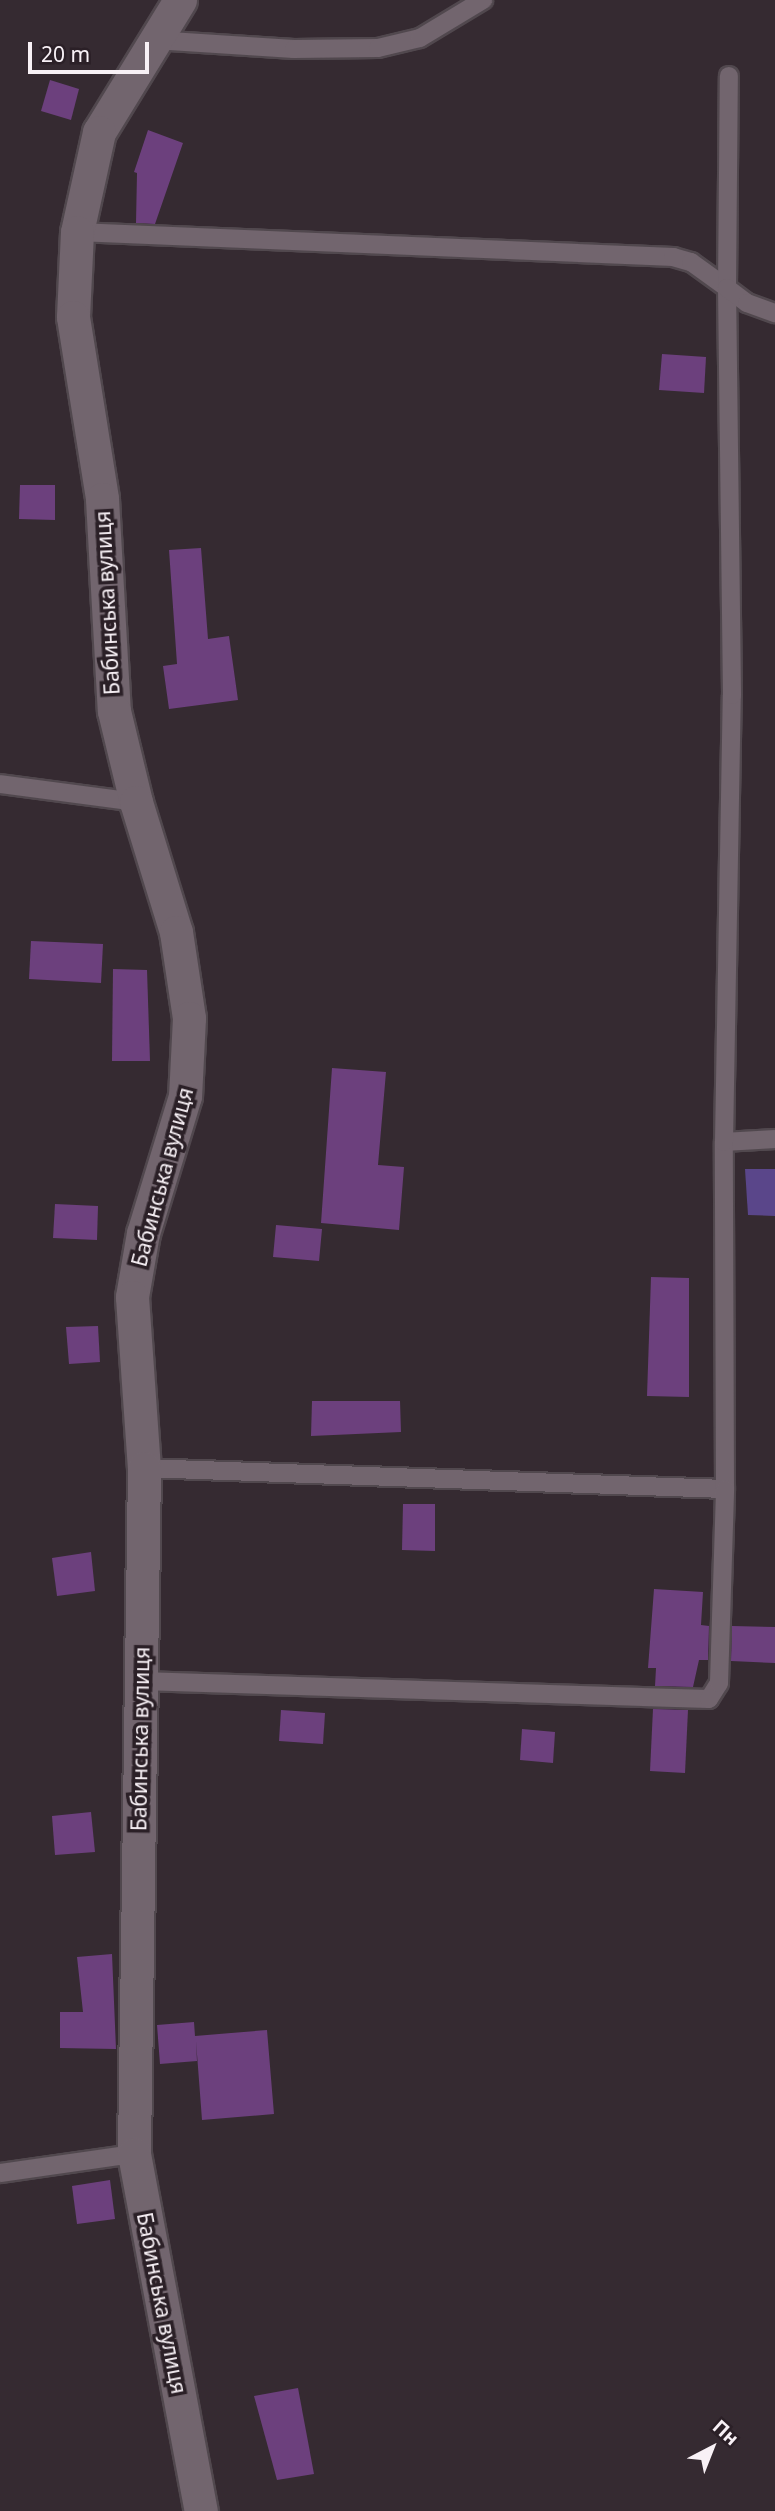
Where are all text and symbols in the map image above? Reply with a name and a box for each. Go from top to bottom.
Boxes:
scale bar [32,28,152,72]
text: 20 m [41,40,90,68]
street label: Бабинська вулиця [90,510,124,696]
street label: Бабинська вулиця [126,1085,198,1269]
street label: Бабинська вулиця [126,1647,154,1831]
street label: Бабинська вулиця [132,2210,192,2396]
north arrow [677,2413,747,2483]
text: Пн [707,2414,745,2451]

